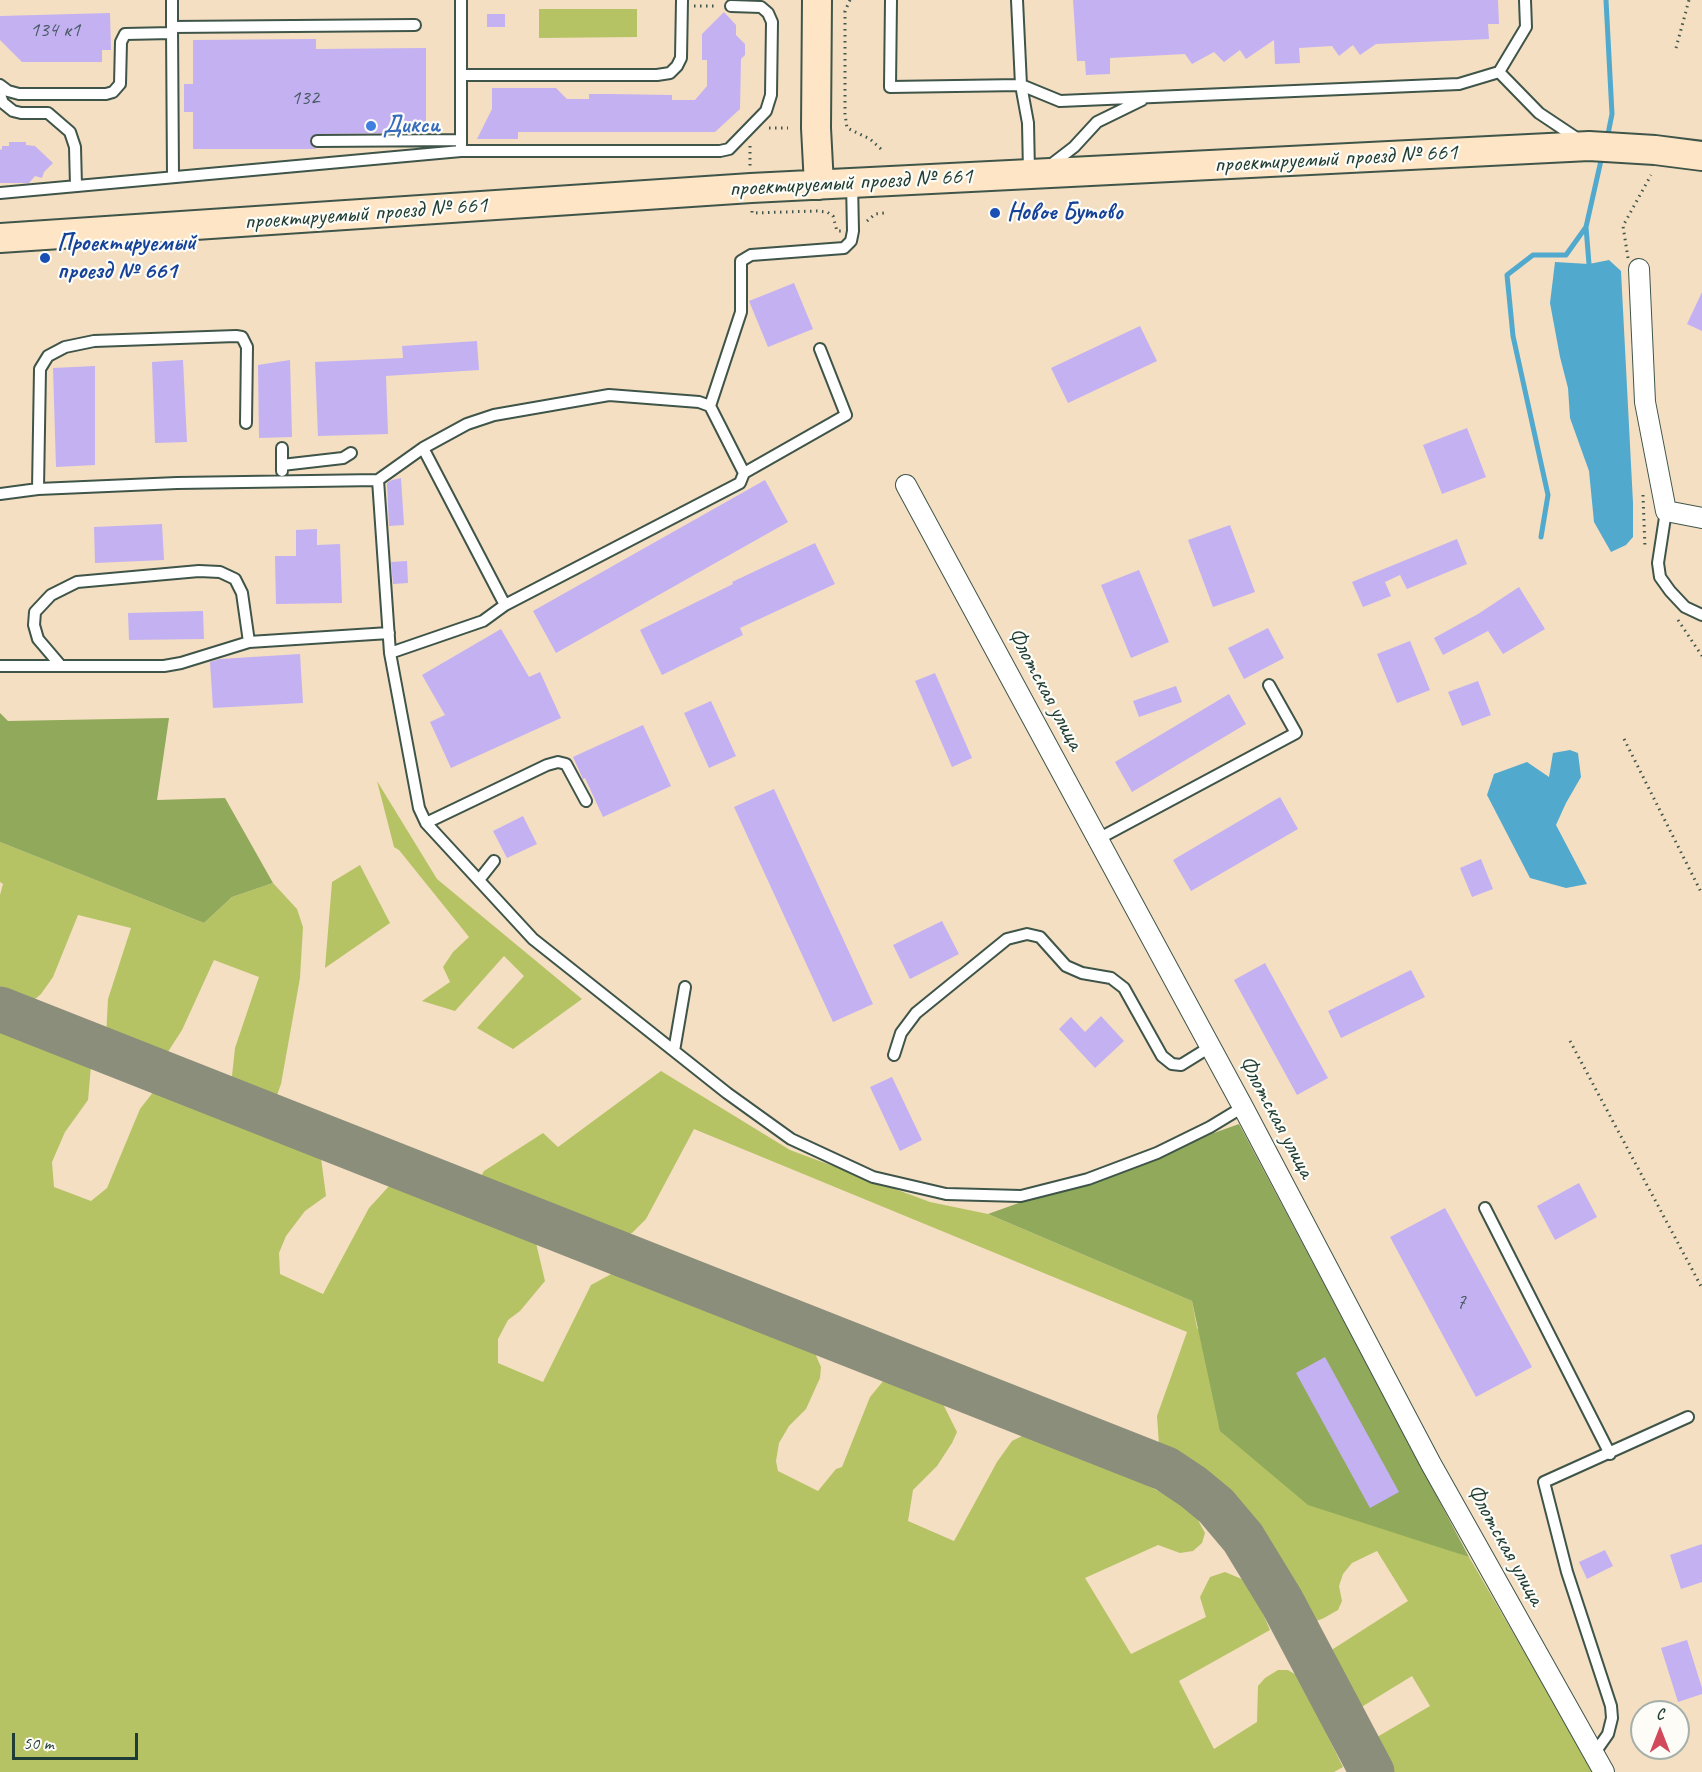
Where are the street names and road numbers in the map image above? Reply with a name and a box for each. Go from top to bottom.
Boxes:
street label: проектируемый проезд № 661 [1213,138,1459,180]
street label: проектируемый проезд № 661 [728,162,974,204]
street label: проектируемый проезд № 661 [243,191,489,237]
street label: Флотская улица [1001,623,1089,755]
street label: Флотская улица [1232,1051,1320,1183]
street label: Флотская улица [1460,1479,1550,1611]

